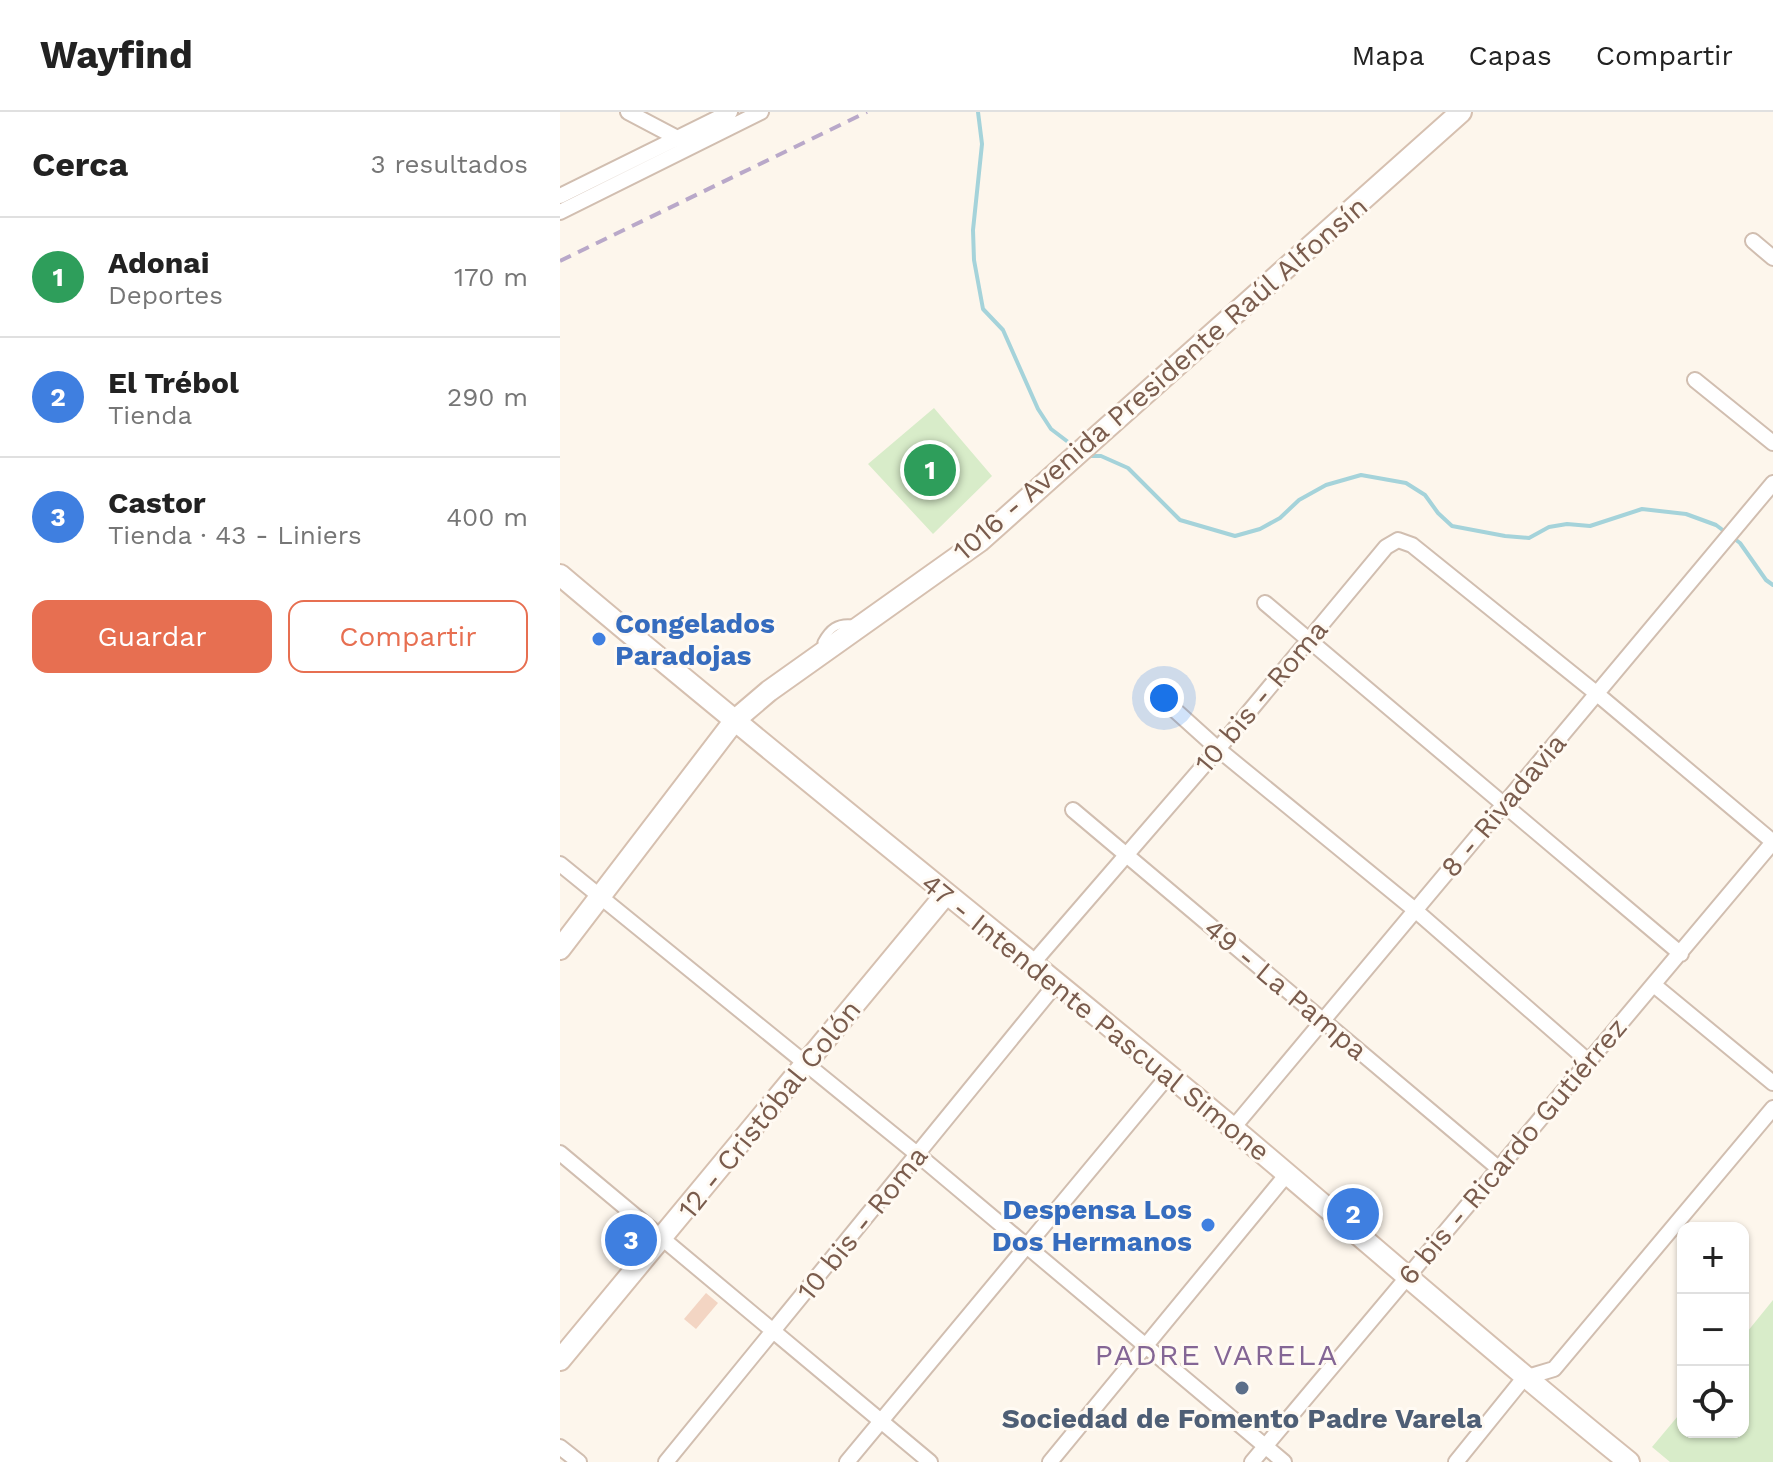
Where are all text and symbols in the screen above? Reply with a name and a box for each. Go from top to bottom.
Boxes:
text: Wayfind [40,33,193,77]
text: Mapa [1351,39,1424,72]
text: Capas [1468,39,1552,72]
text: Compartir [1596,39,1733,72]
text: Cerca [32,144,128,184]
text: 3 resultados [370,149,528,179]
street label: 1016 - Avenida Presidente Raúl Alfonsín [947,190,1374,567]
text: Adonai [108,245,209,280]
text: 1 [52,262,64,292]
text: 170 m [454,262,528,292]
text: Deportes [108,280,223,310]
text: El Trébol [108,365,239,400]
text: 2 [50,382,66,412]
text: 290 m [447,382,528,412]
text: Tienda [108,400,192,430]
pin: 1 [904,440,956,500]
text: Castor [108,485,206,520]
text: 3 [50,502,66,532]
text: 400 m [446,502,528,532]
text: Tienda · 43 - Liniers [108,520,362,550]
button: Guardar [32,600,272,673]
button: Compartir [288,600,528,673]
place label: Congelados Paradojas [615,607,775,672]
street label: 10 bis - Roma [1188,613,1335,779]
marker: Congelados Paradojas [590,630,608,648]
your location [1144,678,1184,718]
street label: 8 - Rivadavia [1434,727,1573,884]
street label: 47 - Intendente Pascual Simone [915,867,1277,1168]
street label: 49 - La Pampa [1198,912,1374,1067]
street label: 12 - Cristóbal Colón [671,994,868,1225]
street label: 6 bis - Ricardo Gutiérrez [1391,1011,1634,1292]
street label: 10 bis - Roma [790,1140,935,1307]
pin: 2 [1327,1184,1379,1244]
place label: Despensa Los Dos Hermanos [992,1193,1192,1258]
pin: 3 [605,1210,657,1270]
marker: Despensa Los Dos Hermanos [1199,1216,1217,1234]
map controls [1677,1222,1749,1438]
button: + [1677,1222,1749,1294]
button: − [1677,1294,1749,1366]
district label: PADRE VARELA [1095,1337,1339,1372]
button: locate [1677,1366,1749,1438]
marker: Sociedad de Fomento Padre Varela [1233,1379,1251,1397]
place label: Sociedad de Fomento Padre Varela [1002,1402,1483,1435]

